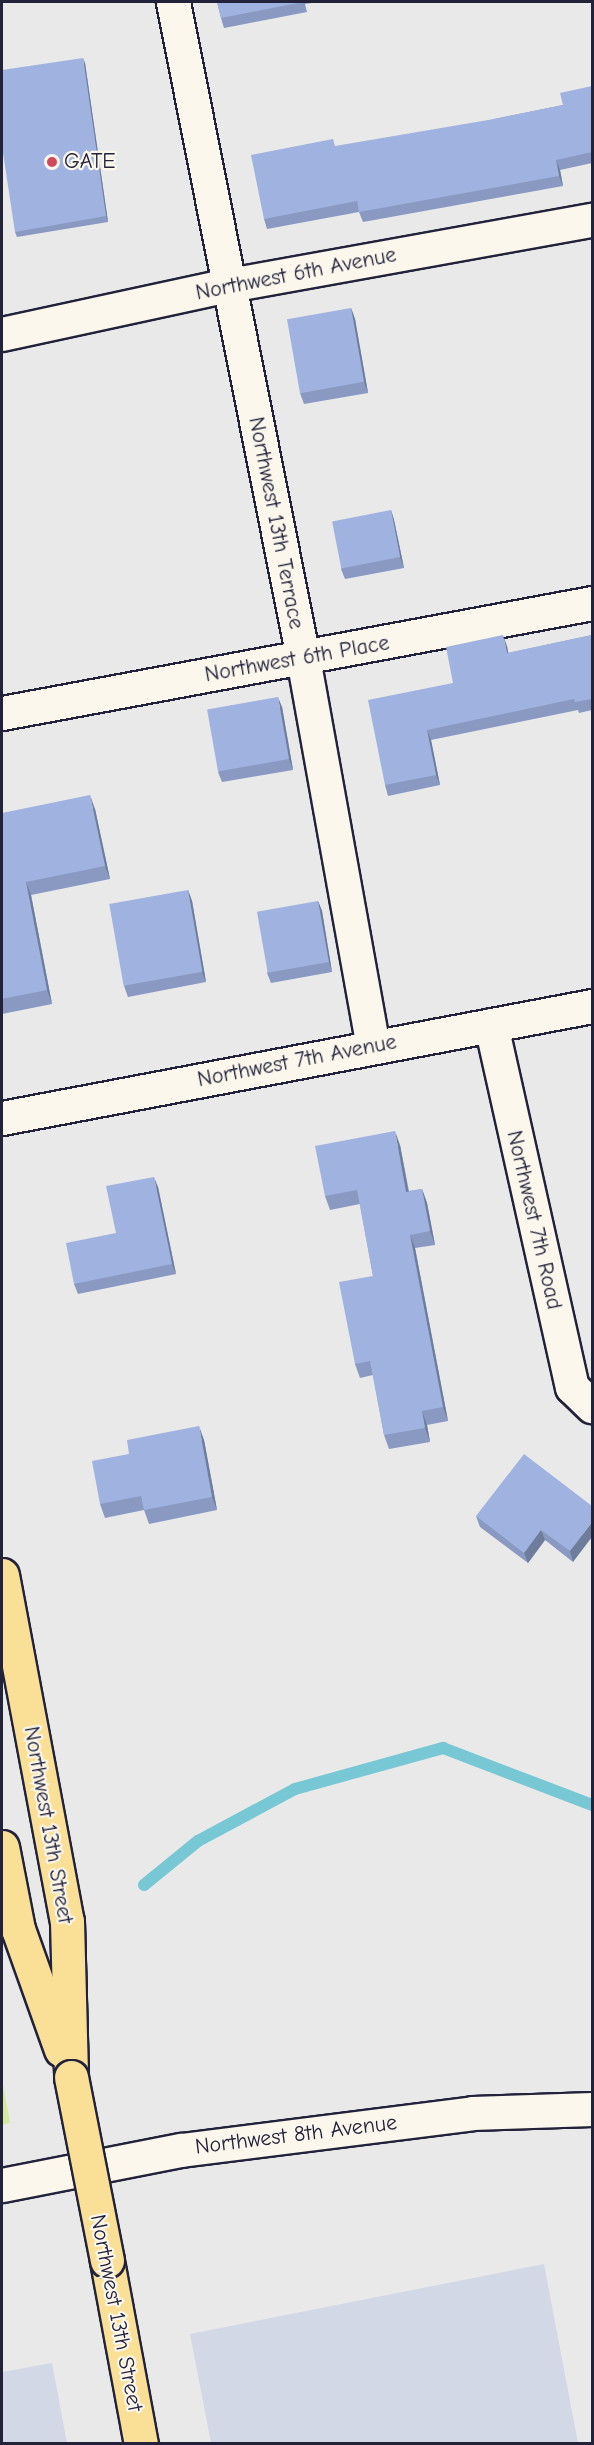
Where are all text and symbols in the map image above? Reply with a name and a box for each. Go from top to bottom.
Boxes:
place label: GATE [64,149,116,175]
marker: GATE [45,155,59,169]
street label: Northwest 6th Avenue [193,242,399,306]
street label: Northwest 13th Terrace [242,415,310,631]
street label: Northwest 6th Place [203,630,391,688]
street label: Northwest 7th Avenue [195,1029,399,1093]
street label: Northwest 7th Road [501,1128,567,1312]
street label: Northwest 13th Street [18,1724,78,1926]
street label: Northwest 8th Avenue [194,2110,398,2160]
street label: Northwest 13th Street [84,2212,148,2414]

